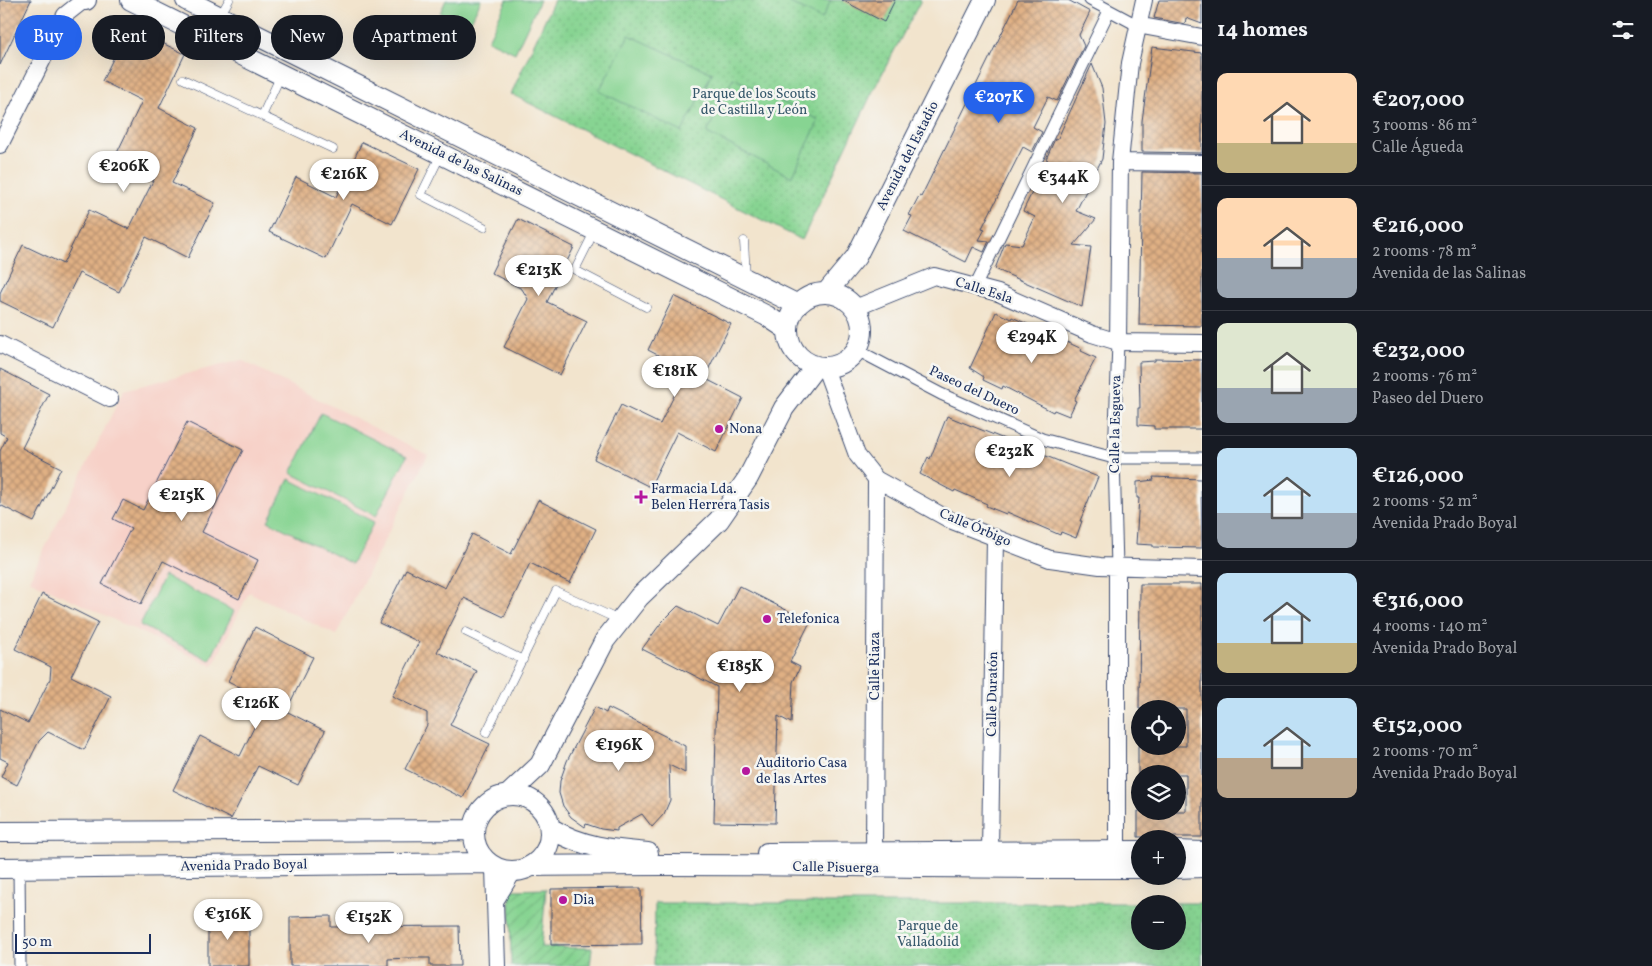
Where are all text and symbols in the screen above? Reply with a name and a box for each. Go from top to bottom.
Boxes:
chip: Buy [15,15,82,60]
chip: Rent [92,15,165,60]
chip: Filters [175,15,261,60]
chip: New [271,15,343,60]
chip: Apartment [353,15,476,60]
text: 14 homes [1217,16,1308,45]
icon: filters [1609,16,1637,44]
pin: €207K [964,82,1034,124]
park label: Parque de los Scouts de Castilla y León [692,85,816,120]
text: €207,000 [1372,86,1464,115]
text: €207K [974,87,1024,109]
icon: home [1257,93,1317,153]
street label: Avenida del Estadio [872,98,944,214]
text: 3 rooms · 86 m² [1372,115,1477,137]
street label: Avenida de las Salinas [396,125,526,201]
text: Calle Águeda [1372,137,1464,159]
pin: €206K [89,150,159,193]
text: €206K [99,156,149,178]
pin: €216K [309,158,379,201]
pin: €344K [1028,162,1098,204]
text: €216K [321,164,367,186]
text: €344K [1038,167,1088,189]
text: €216,000 [1372,212,1464,241]
icon: home [1257,218,1317,278]
text: 2 rooms · 78 m² [1372,241,1477,263]
pin: €213K [504,254,574,297]
text: €213K [516,260,562,282]
text: Avenida de las Salinas [1372,263,1526,285]
street label: Calle Esla [953,273,1015,309]
pin: €294K [997,322,1067,364]
text: €294K [1007,327,1057,349]
text: €232,000 [1372,337,1465,366]
icon: home [1257,343,1317,403]
pin: €181K [640,356,710,398]
text: €181K [653,361,697,383]
street label: Paseo del Duero [926,362,1022,420]
text: 2 rooms · 76 m² [1372,366,1477,388]
street label: Calle la Esgueva [1106,375,1126,473]
text: Paseo del Duero [1372,388,1484,410]
place label: Nona [729,420,762,439]
marker: Nona [713,423,725,435]
pin: €232K [975,436,1045,478]
text: €232K [986,441,1034,463]
text: €126,000 [1372,462,1464,491]
icon: home [1257,468,1317,528]
pin: €215K [147,480,217,522]
place label: Farmacia Lda. Belen Herrera Tasis [651,480,770,515]
text: €215K [159,485,205,507]
marker: Farmacia Lda. Belen Herrera Tasis [635,491,647,503]
text: 2 rooms · 52 m² [1372,491,1478,513]
street label: Calle Órbigo [936,503,1014,552]
text: Avenida Prado Boyal [1372,513,1517,535]
text: €316,000 [1372,587,1463,616]
icon: home [1257,593,1317,653]
place label: Telefonica [777,610,840,629]
marker: Telefonica [761,613,773,625]
text: 4 rooms · 140 m² [1372,616,1487,638]
street label: Calle Riaza [866,632,885,700]
text: Avenida Prado Boyal [1372,638,1517,660]
pin: €185K [705,650,775,693]
street label: Calle Duratón [983,651,1003,737]
text: €185K [717,656,763,678]
pin: €126K [221,688,291,730]
text: €126K [233,693,279,715]
map controls [1131,700,1186,950]
button: locate [1131,700,1186,755]
text: €152,000 [1372,712,1462,741]
icon: home [1257,718,1317,778]
pin: €196K [584,730,654,772]
text: €196K [595,735,643,757]
text: 2 rooms · 70 m² [1372,741,1478,763]
place label: Auditorio Casa de las Artes [756,754,847,789]
text: Avenida Prado Boyal [1372,763,1517,785]
marker: Auditorio Casa de las Artes [740,765,752,777]
button: layers [1131,765,1186,820]
button: + [1131,830,1186,885]
street label: Avenida Prado Boyal [180,855,308,877]
street label: Calle Pisuerga [792,858,880,878]
place label: Dia [573,891,594,910]
marker: Dia [557,894,569,906]
button: − [1131,895,1186,950]
pin: €316K [193,898,263,941]
pin: €152K [334,902,404,944]
text: €316K [205,904,251,926]
text: €152K [346,907,392,929]
park label: Parque de Valladolid [897,917,959,952]
scale bar [15,931,151,954]
text: 50 m [22,933,52,952]

